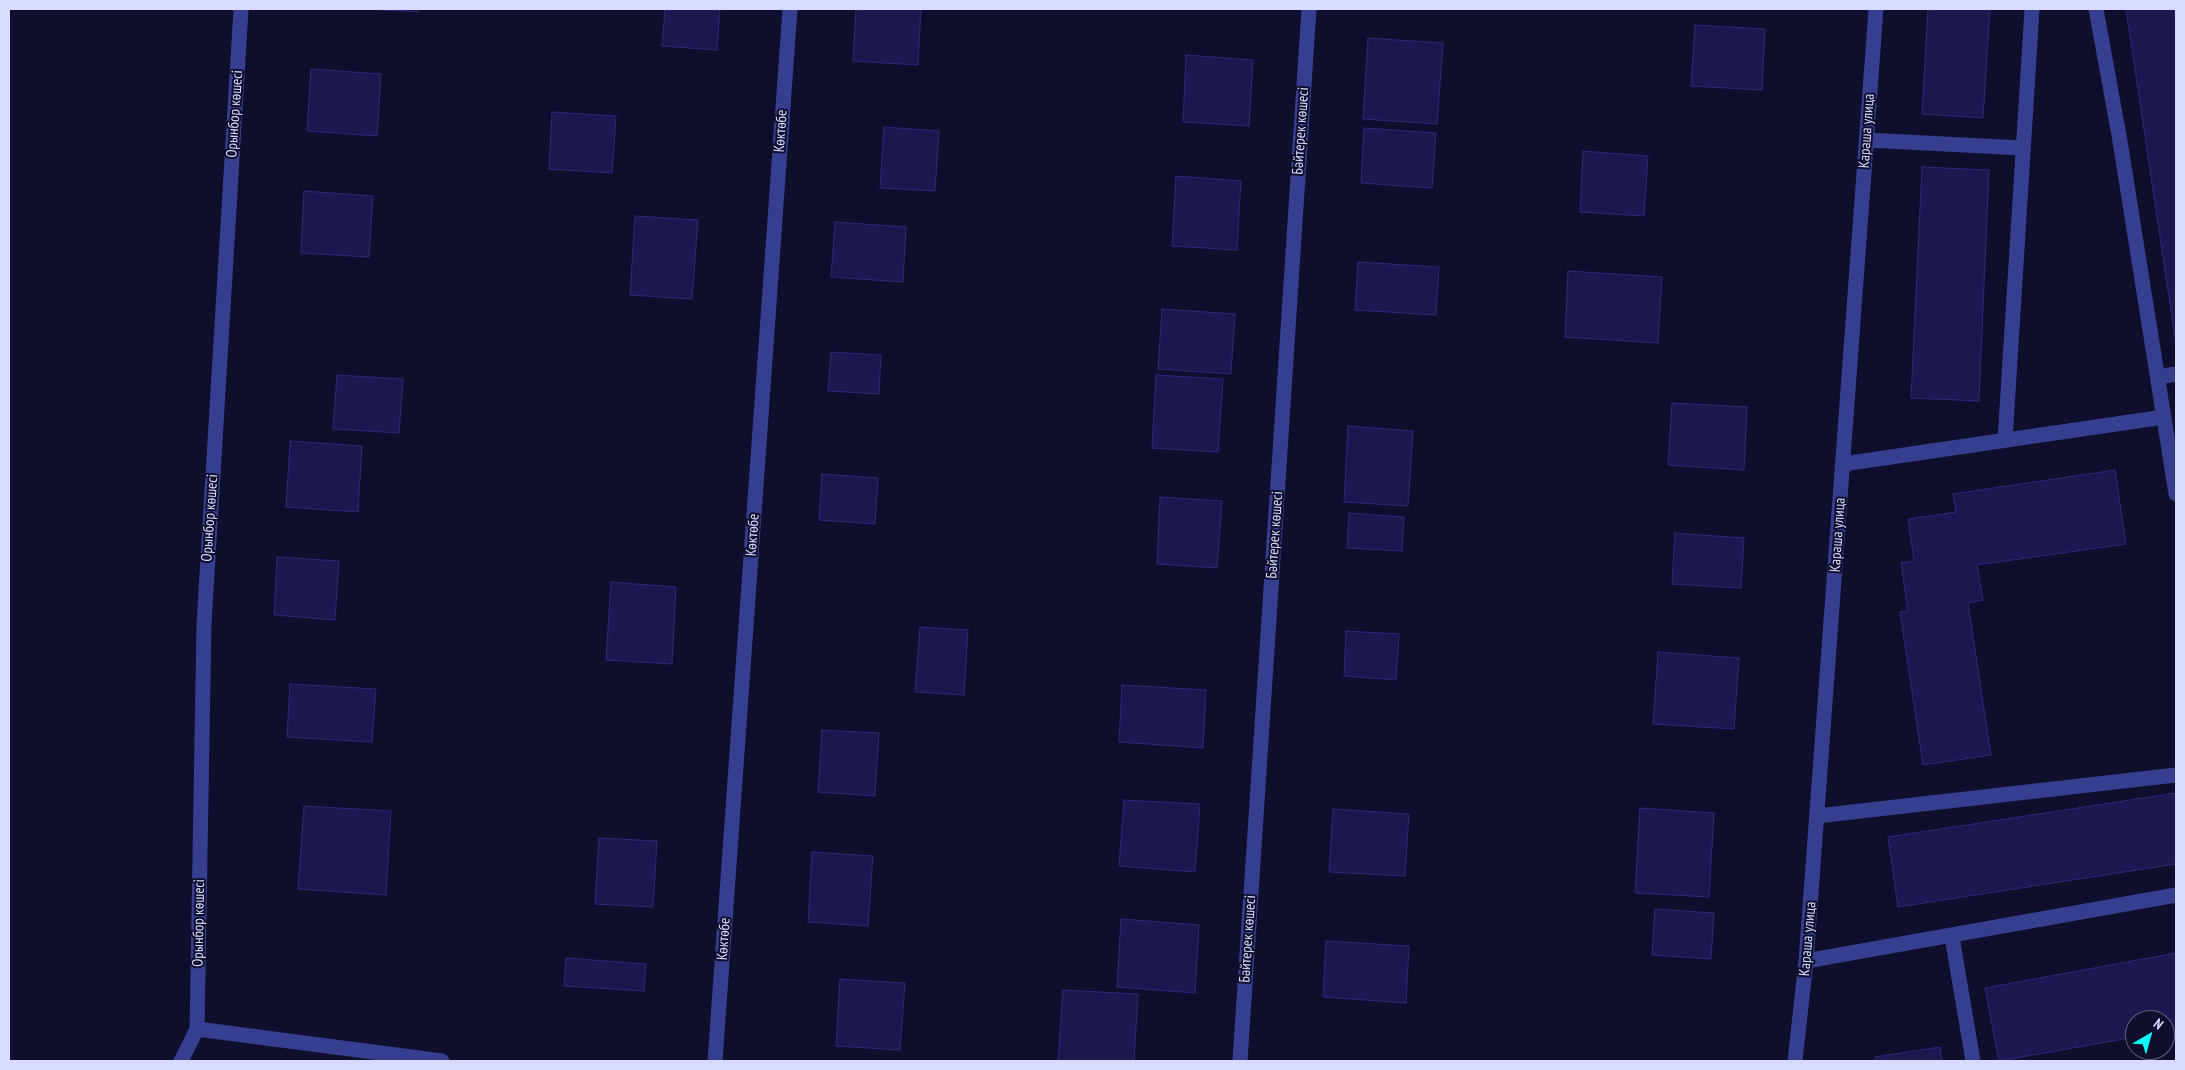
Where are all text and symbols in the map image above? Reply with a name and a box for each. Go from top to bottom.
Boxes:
street label: Орынбор көшесі [223,70,247,158]
street label: Бәйтерек көшесі [1289,87,1313,175]
street label: Караша улица [1855,93,1879,169]
street label: Көктөбе [771,109,791,153]
street label: Орынбор көшесі [198,474,222,562]
street label: Бәйтерек көшесі [1263,491,1287,579]
street label: Караша улица [1826,497,1850,573]
street label: Көктөбе [743,513,763,557]
street label: Орынбор көшесі [189,879,209,967]
street label: Бәйтерек көшесі [1236,895,1260,983]
street label: Караша улица [1796,901,1820,977]
street label: Көктөбе [714,917,734,961]
north arrow [2125,1010,2175,1060]
text: N [2150,1015,2167,1033]

